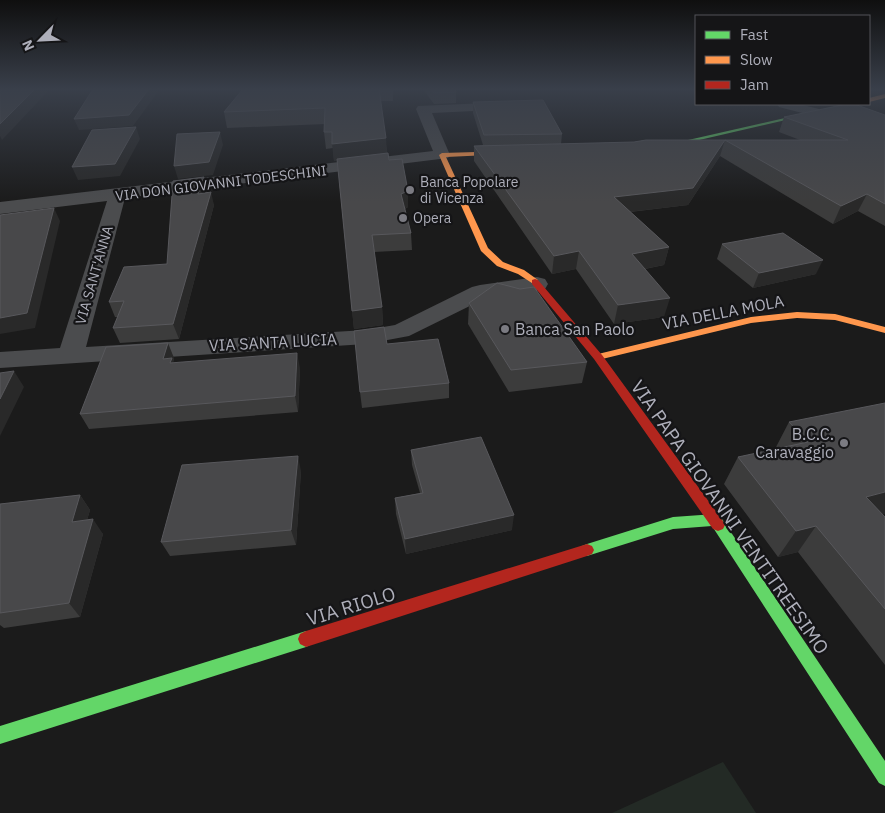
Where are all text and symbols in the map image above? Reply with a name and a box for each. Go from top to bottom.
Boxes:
north arrow [15,15,65,65]
legend [695,15,870,105]
text: Fast [740,25,768,44]
text: N [18,37,38,54]
text: Slow [740,50,773,69]
text: Jam [740,75,769,94]
street label: VIA DON GIOVANNI TODESCHINI [114,161,328,205]
place label: Banca Popolare di Vicenza [420,173,519,207]
marker: Banca Popolare di Vicenza [404,184,416,196]
place label: Opera [413,209,452,227]
marker: Opera [397,212,409,224]
street label: VIA SANT'ANNA [71,223,117,327]
street label: VIA DELLA MOLA [660,290,786,334]
place label: Banca San Paolo [515,319,635,339]
marker: Banca San Paolo [499,323,511,335]
street label: VIA SANTA LUCIA [208,329,338,355]
street label: VIA PAPA GIOVANNI VENTITREESIMO [626,375,834,659]
place label: B.C.C. Caravaggio [755,424,834,462]
marker: B.C.C. Caravaggio [838,437,850,449]
street label: VIA RIOLO [304,581,398,631]

